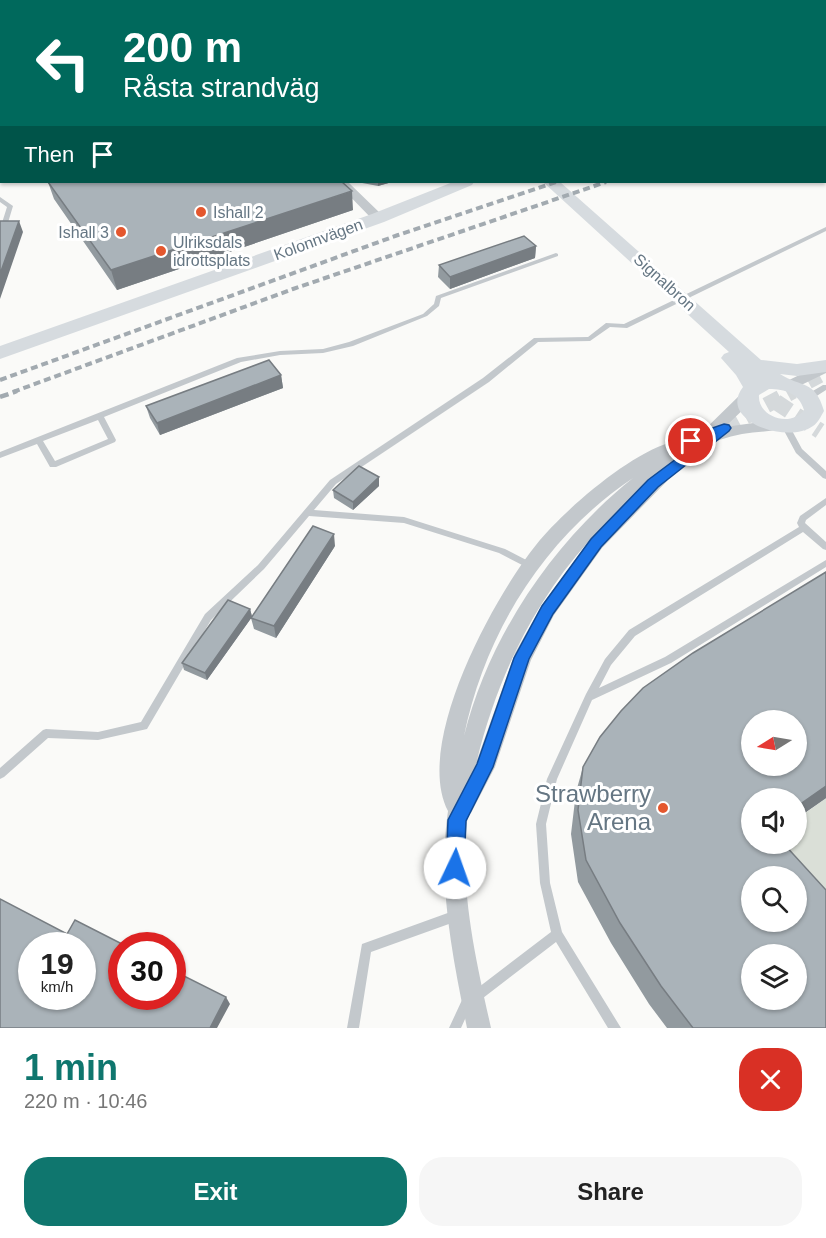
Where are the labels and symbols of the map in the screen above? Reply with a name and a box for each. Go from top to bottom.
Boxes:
place label: Ishall 2 [213,204,264,221]
marker: Ishall 2 [194,205,208,219]
street label: Kolonnvägen [271,216,365,263]
place label: Ishall 3 [58,224,109,241]
marker: Ishall 3 [114,225,128,239]
place label: Ulriksdals idrottsplats [173,234,250,269]
marker: Ulriksdals idrottsplats [154,244,168,258]
street label: Signalbron [631,250,699,314]
pin [665,415,716,466]
north arrow [741,710,807,776]
place label: Strawberry Arena [535,780,652,835]
marker: Strawberry Arena [656,801,670,815]
position arrow [423,836,487,900]
speed limit sign: 30 [108,932,186,1010]

